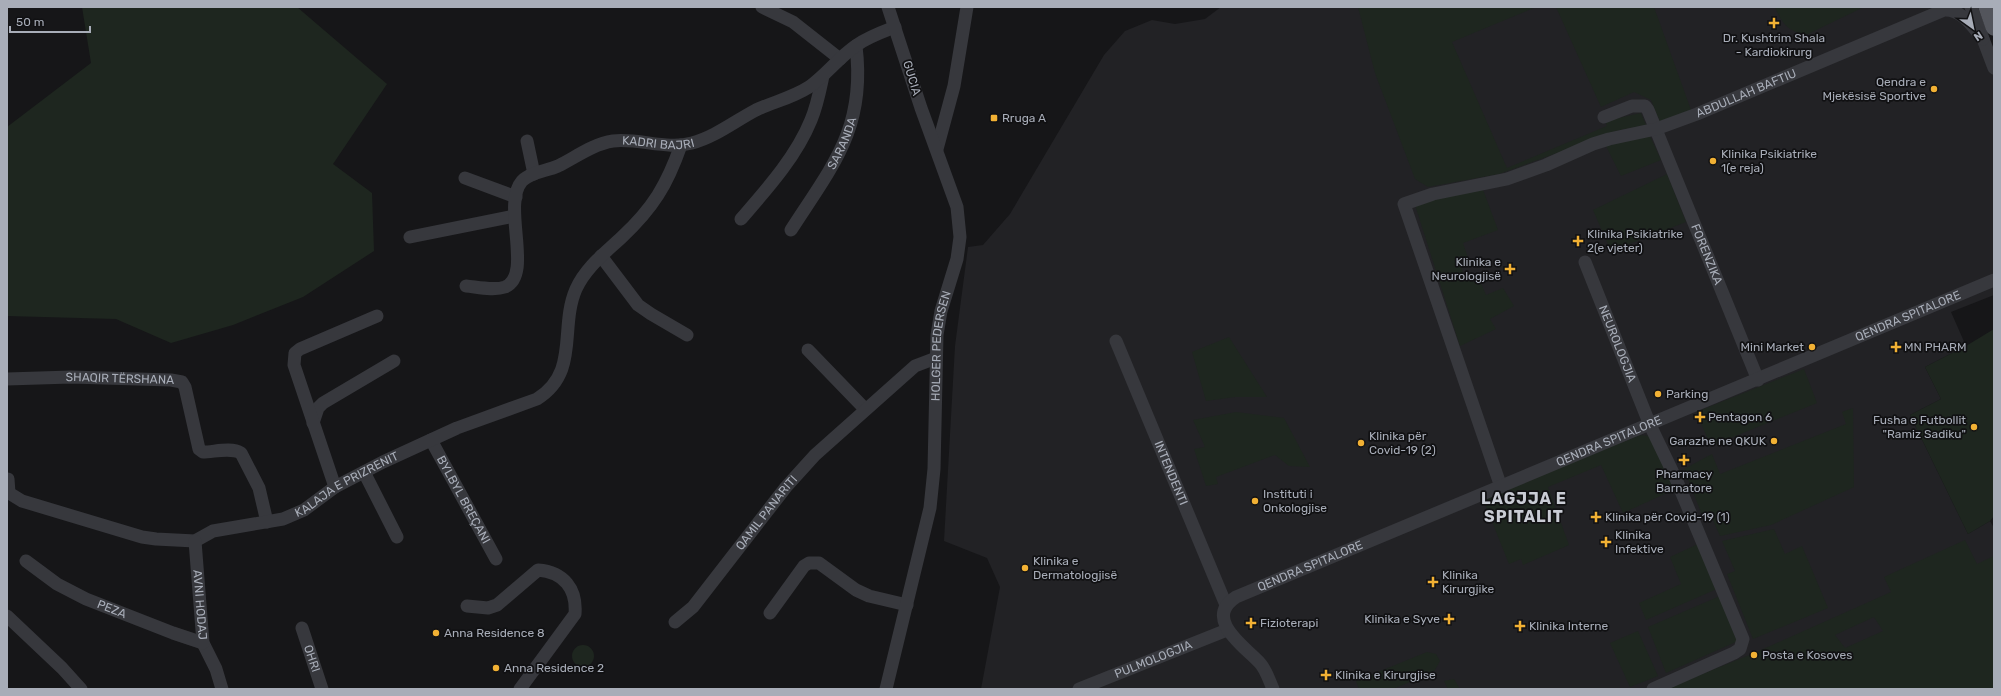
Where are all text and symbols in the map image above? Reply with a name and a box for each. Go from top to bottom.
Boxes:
scale bar [10,8,90,34]
north arrow [1953,8,1993,48]
text: 50 m [16,15,44,29]
marker: Dr. Kushtrim Shala - Kardiokirurg [1768,17,1780,29]
text: N [1971,28,1985,44]
place label: Dr. Kushtrim Shala - Kardiokirurg [1723,31,1825,59]
street label: GUCIA [900,59,924,97]
street label: ABDULLAH BAFTIU [1694,66,1798,121]
place label: Qendra e Mjekësisë Sportive [1822,75,1926,103]
marker: Qendra e Mjekësisë Sportive [1929,84,1939,94]
place label: Rruga A [1002,111,1046,125]
marker: Rruga A [989,113,999,123]
street label: SARANDA [824,115,859,172]
street label: KADRI BAJRI [622,133,696,152]
place label: Klinika Psikiatrike 1(e reja) [1721,147,1817,175]
marker: Klinika Psikiatrike 1(e reja) [1708,156,1718,166]
street label: FORENZIKA [1688,222,1725,287]
place label: Klinika Psikiatrike 2(e vjeter) [1587,227,1683,255]
marker: Klinika Psikiatrike 2(e vjeter) [1572,235,1584,247]
place label: Klinika e Neurologjisë [1432,255,1501,283]
marker: Klinika e Neurologjisë [1504,263,1516,275]
street label: QENDRA SPITALORE [1853,288,1963,344]
street label: HOLGER PEDERSEN [929,289,954,401]
street label: NEUROLOGJIA [1596,303,1639,384]
place label: Mini Market [1740,340,1804,354]
place label: MN PHARM [1904,340,1967,354]
marker: Mini Market [1807,342,1817,352]
marker: MN PHARM [1891,342,1901,352]
street label: SHAQIR TËRSHANA [66,370,174,387]
place label: Parking [1666,387,1708,401]
marker: Parking [1653,389,1663,399]
place label: Pentagon 6 [1708,410,1772,424]
marker: Pentagon 6 [1695,412,1705,422]
street label: QENDRA SPITALORE [1554,413,1664,469]
place label: Fusha e Futbollit "Ramiz Sadiku" [1873,413,1966,441]
marker: Fusha e Futbollit "Ramiz Sadiku" [1969,422,1979,432]
place label: Klinika për Covid-19 (2) [1369,429,1436,457]
place label: Garazhe ne QKUK [1669,434,1767,448]
marker: Garazhe ne QKUK [1769,436,1779,446]
marker: Klinika për Covid-19 (2) [1356,438,1366,448]
street label: INTENDENTI [1151,439,1191,507]
street label: KALAJA E PRIZRENIT [293,449,401,520]
street label: BYLBYL BREÇANI [434,453,493,546]
marker: Pharmacy Barnatore [1679,455,1689,465]
place label: Pharmacy Barnatore [1656,467,1713,495]
street label: QAMIL PANARITI [733,472,800,553]
place label: Instituti i Onkologjise [1263,487,1327,515]
district label: LAGJJA E SPITALIT [1481,489,1567,526]
marker: Instituti i Onkologjise [1250,496,1260,506]
place label: Klinika për Covid-19 (1) [1605,510,1730,524]
marker: Klinika për Covid-19 (1) [1590,511,1602,523]
place label: Klinika Infektive [1615,528,1664,556]
marker: Klinika Infektive [1600,536,1612,548]
street label: QENDRA SPITALORE [1255,538,1365,594]
place label: Klinika e Dermatologjisë [1033,554,1117,582]
marker: Klinika e Dermatologjisë [1020,563,1030,573]
place label: Klinika Kirurgjike [1442,568,1494,596]
street label: AVNI HODAJ [190,569,210,640]
marker: Klinika Kirurgjike [1427,576,1439,588]
street label: PEZA [95,597,128,621]
place label: Klinika e Syve [1364,612,1440,626]
marker: Klinika e Syve [1443,613,1455,625]
place label: Fizioterapi [1260,616,1318,630]
marker: Fizioterapi [1245,617,1257,629]
place label: Klinika Interne [1529,619,1609,633]
marker: Klinika Interne [1514,620,1526,632]
place label: Anna Residence 8 [444,626,545,640]
marker: Anna Residence 8 [431,628,441,638]
street label: PULMOLOGJIA [1112,638,1194,681]
street label: OHRI [301,643,323,674]
place label: Posta e Kosoves [1762,648,1852,662]
marker: Posta e Kosoves [1749,650,1759,660]
place label: Anna Residence 2 [504,661,604,675]
marker: Anna Residence 2 [491,663,501,673]
place label: Klinika e Kirurgjise [1335,668,1436,682]
marker: Klinika e Kirurgjise [1320,669,1332,681]

